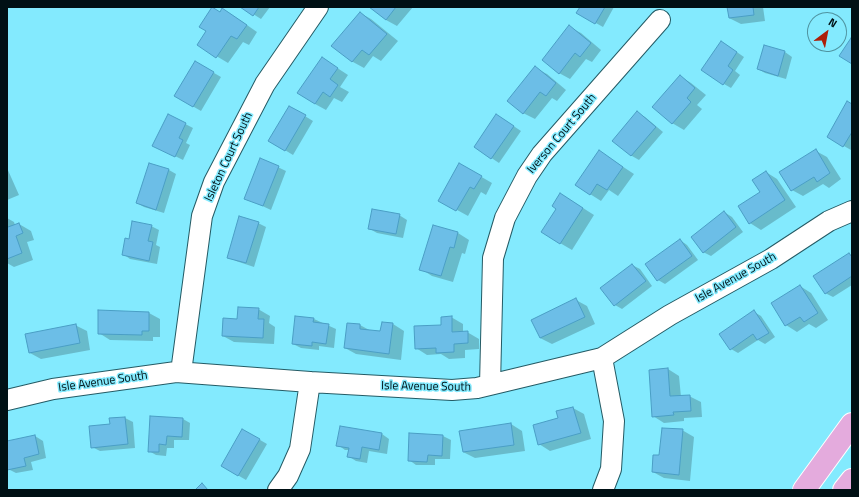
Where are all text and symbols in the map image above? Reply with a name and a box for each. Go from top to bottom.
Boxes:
north arrow [807,12,847,52]
text: N [825,14,840,31]
street label: Iverson Court South [524,91,600,177]
street label: Isleton Court South [202,110,256,204]
street label: Isle Avenue South [693,250,779,306]
street label: Isle Avenue South [57,369,149,395]
street label: Isle Avenue South [381,379,471,395]

